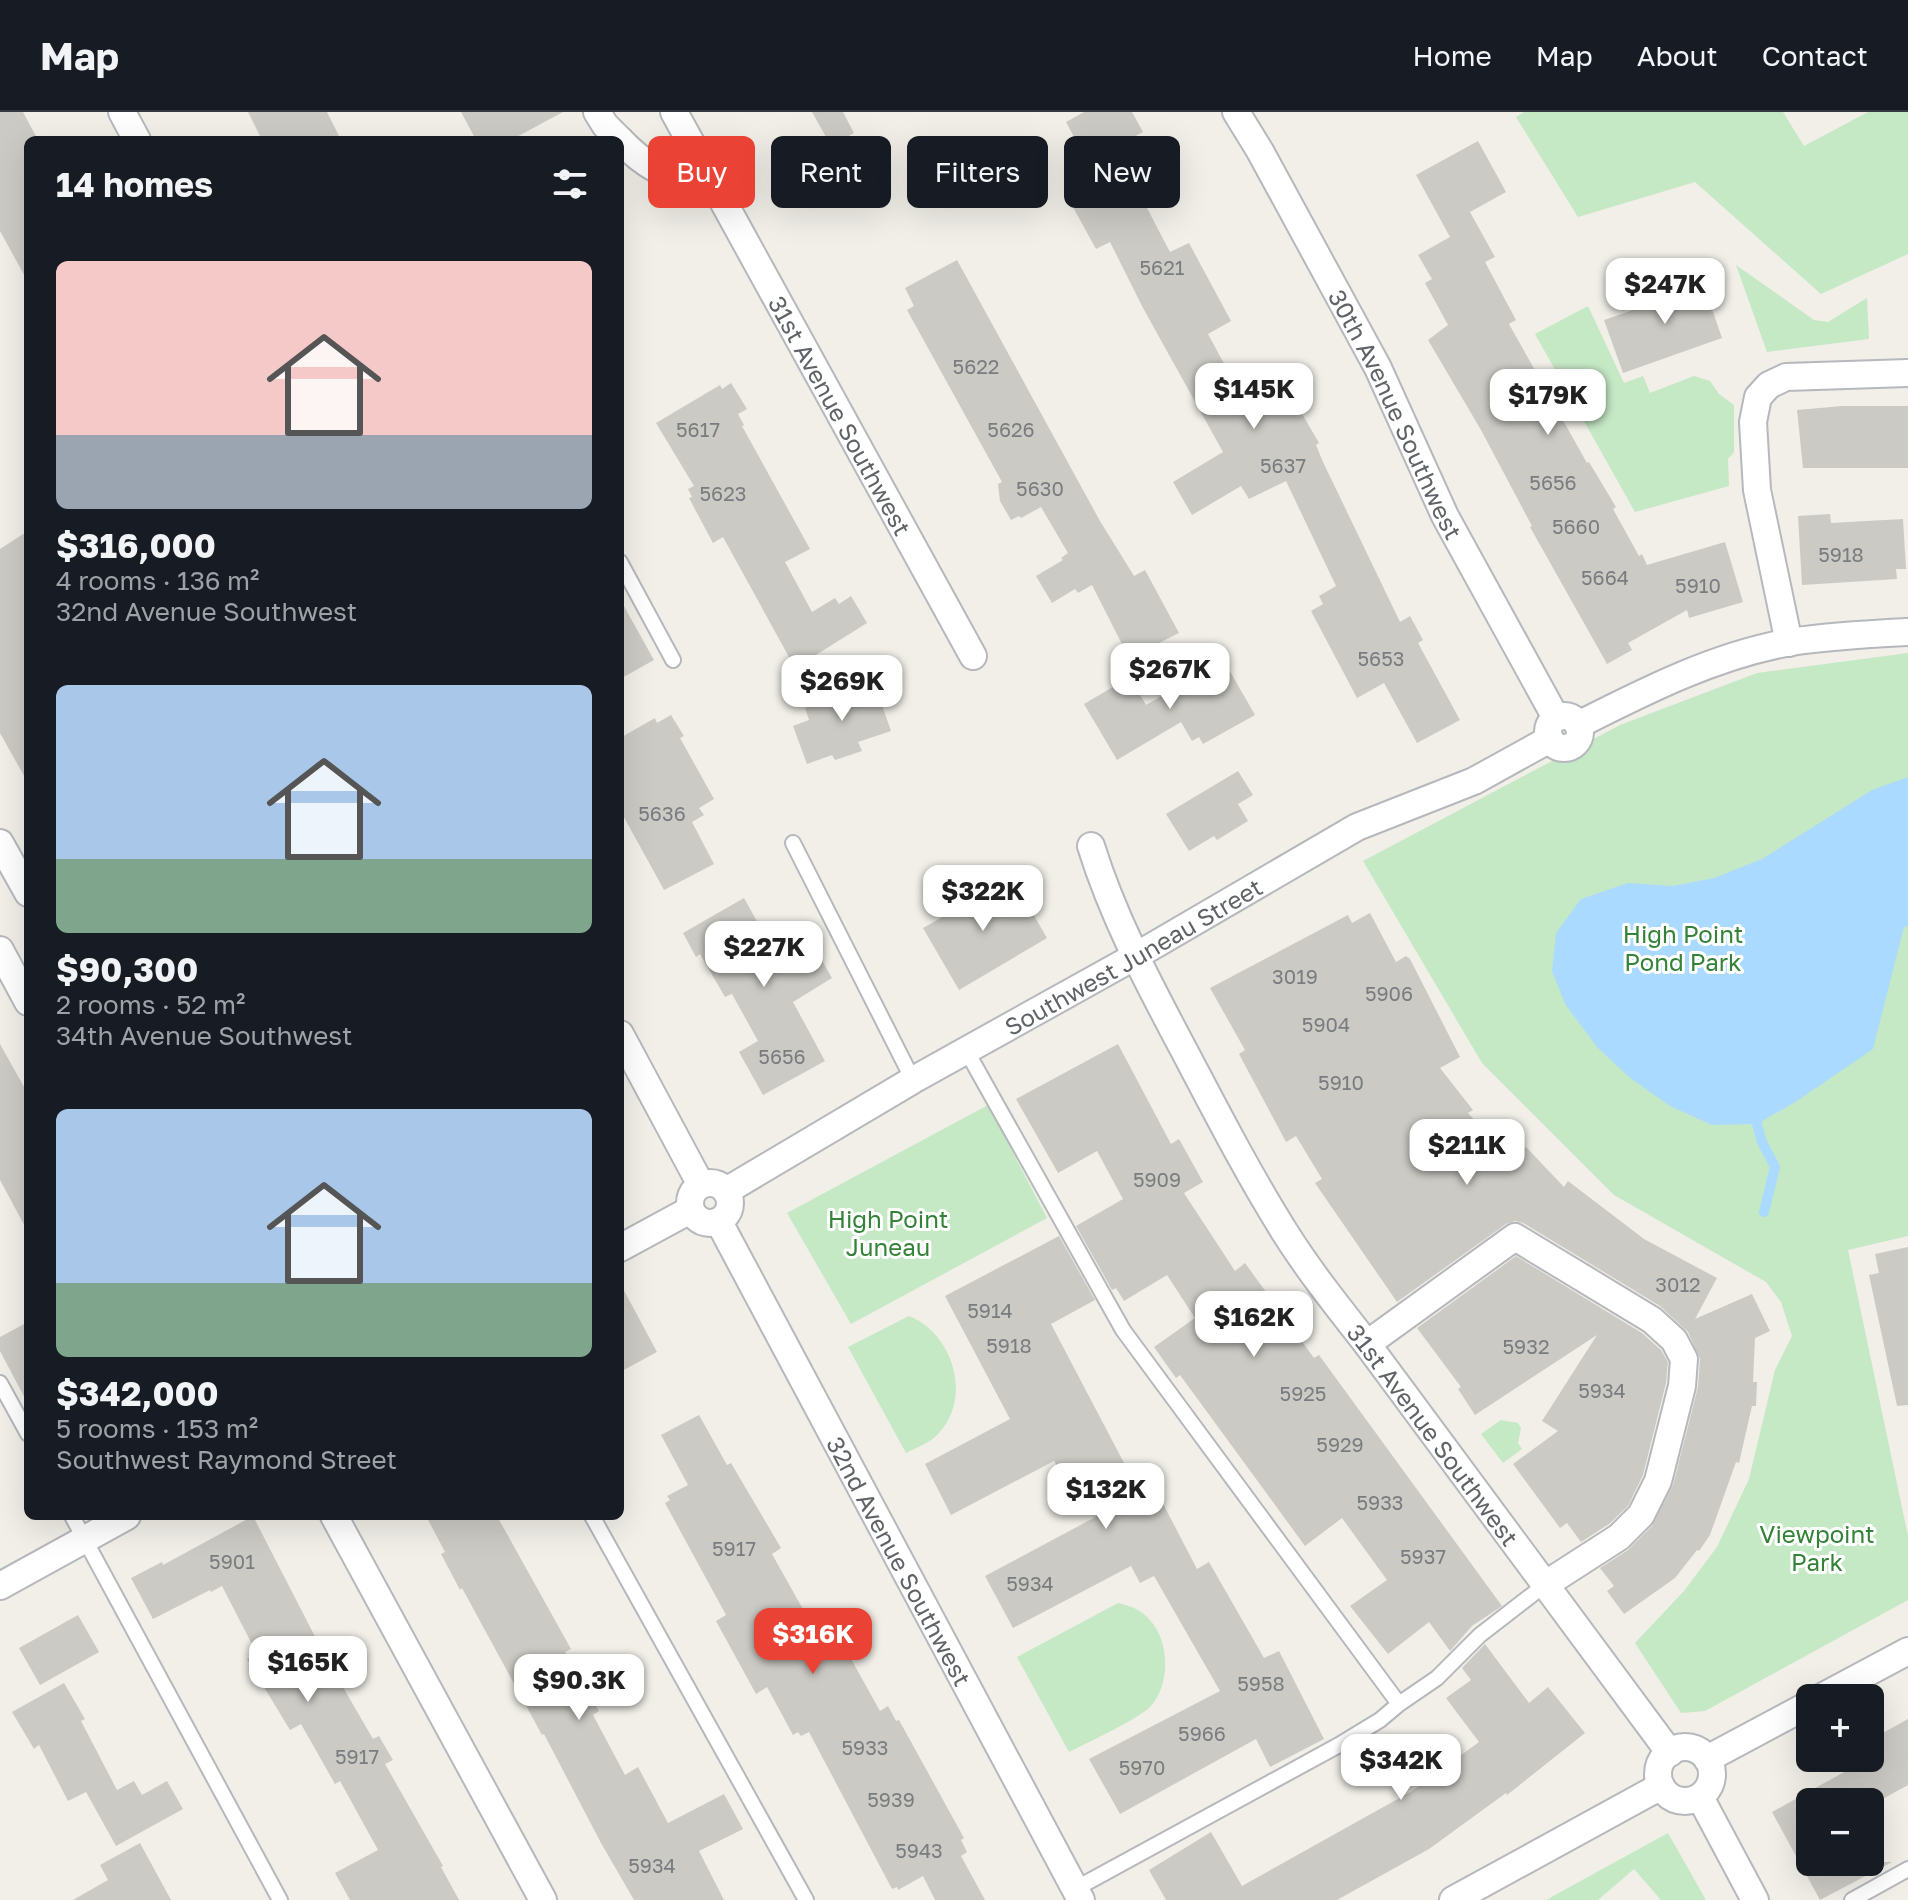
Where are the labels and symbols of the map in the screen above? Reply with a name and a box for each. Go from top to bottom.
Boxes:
house number: 5621 [1140,255,1185,279]
pin: $247K [1609,258,1721,326]
street label: 30th Avenue Southwest [1323,284,1469,544]
street label: 31st Avenue Southwest [763,290,918,540]
house number: 5622 [953,354,999,378]
pin: $145K [1198,363,1310,431]
pin: $179K [1492,369,1604,437]
house number: 5617 [676,417,720,441]
house number: 5626 [987,417,1035,441]
house number: 5637 [1260,453,1306,477]
house number: 5656 [1529,470,1577,494]
house number: 5630 [1016,476,1064,500]
house number: 5623 [700,481,747,505]
house number: 5660 [1552,514,1600,538]
house number: 5918 [1818,542,1864,566]
house number: 5664 [1581,565,1629,589]
house number: 5910 [1675,573,1721,597]
pin: $267K [1114,643,1226,711]
house number: 5653 [1358,646,1405,670]
pin: $269K [786,655,898,723]
house number: 5636 [638,801,686,825]
pin: $322K [927,865,1039,933]
street label: Southwest Juneau Street [999,871,1267,1041]
park label: High Point Pond Park [1623,919,1743,976]
pin: $227K [708,921,820,989]
house number: 3019 [1272,964,1318,988]
house number: 5906 [1365,981,1413,1005]
house number: 5904 [1302,1012,1350,1036]
house number: 5656 [758,1044,806,1068]
house number: 5910 [1318,1070,1364,1094]
pin: $211K [1411,1119,1523,1187]
house number: 5909 [1133,1167,1181,1191]
park label: High Point Juneau [828,1204,948,1261]
house number: 3012 [1655,1272,1701,1296]
pin: $162K [1198,1291,1310,1359]
house number: 5914 [967,1298,1013,1322]
street label: 31st Avenue Southwest [1342,1318,1526,1551]
house number: 5918 [986,1333,1032,1357]
house number: 5932 [1503,1334,1550,1358]
house number: 5934 [1578,1378,1626,1402]
house number: 5925 [1280,1381,1326,1405]
street label: 32nd Avenue Southwest [822,1431,978,1690]
house number: 5929 [1316,1432,1364,1456]
pin: $132K [1050,1463,1162,1531]
house number: 5933 [1356,1490,1404,1514]
park label: Viewpoint Park [1759,1519,1875,1576]
house number: 5917 [712,1536,756,1560]
house number: 5937 [1400,1544,1446,1568]
house number: 5901 [209,1549,255,1573]
house number: 5934 [1006,1571,1054,1595]
pin: $316K [757,1608,869,1676]
pin: $165K [252,1636,364,1704]
pin: $90.3K [514,1654,644,1722]
house number: 5958 [1237,1671,1285,1695]
house number: 5966 [1178,1721,1226,1745]
pin: $342K [1345,1734,1457,1802]
house number: 5933 [841,1735,889,1759]
house number: 5917 [335,1744,379,1768]
house number: 5970 [1119,1755,1165,1779]
house number: 5939 [867,1787,915,1811]
house number: 5943 [895,1838,943,1862]
house number: 5934 [628,1853,676,1877]

